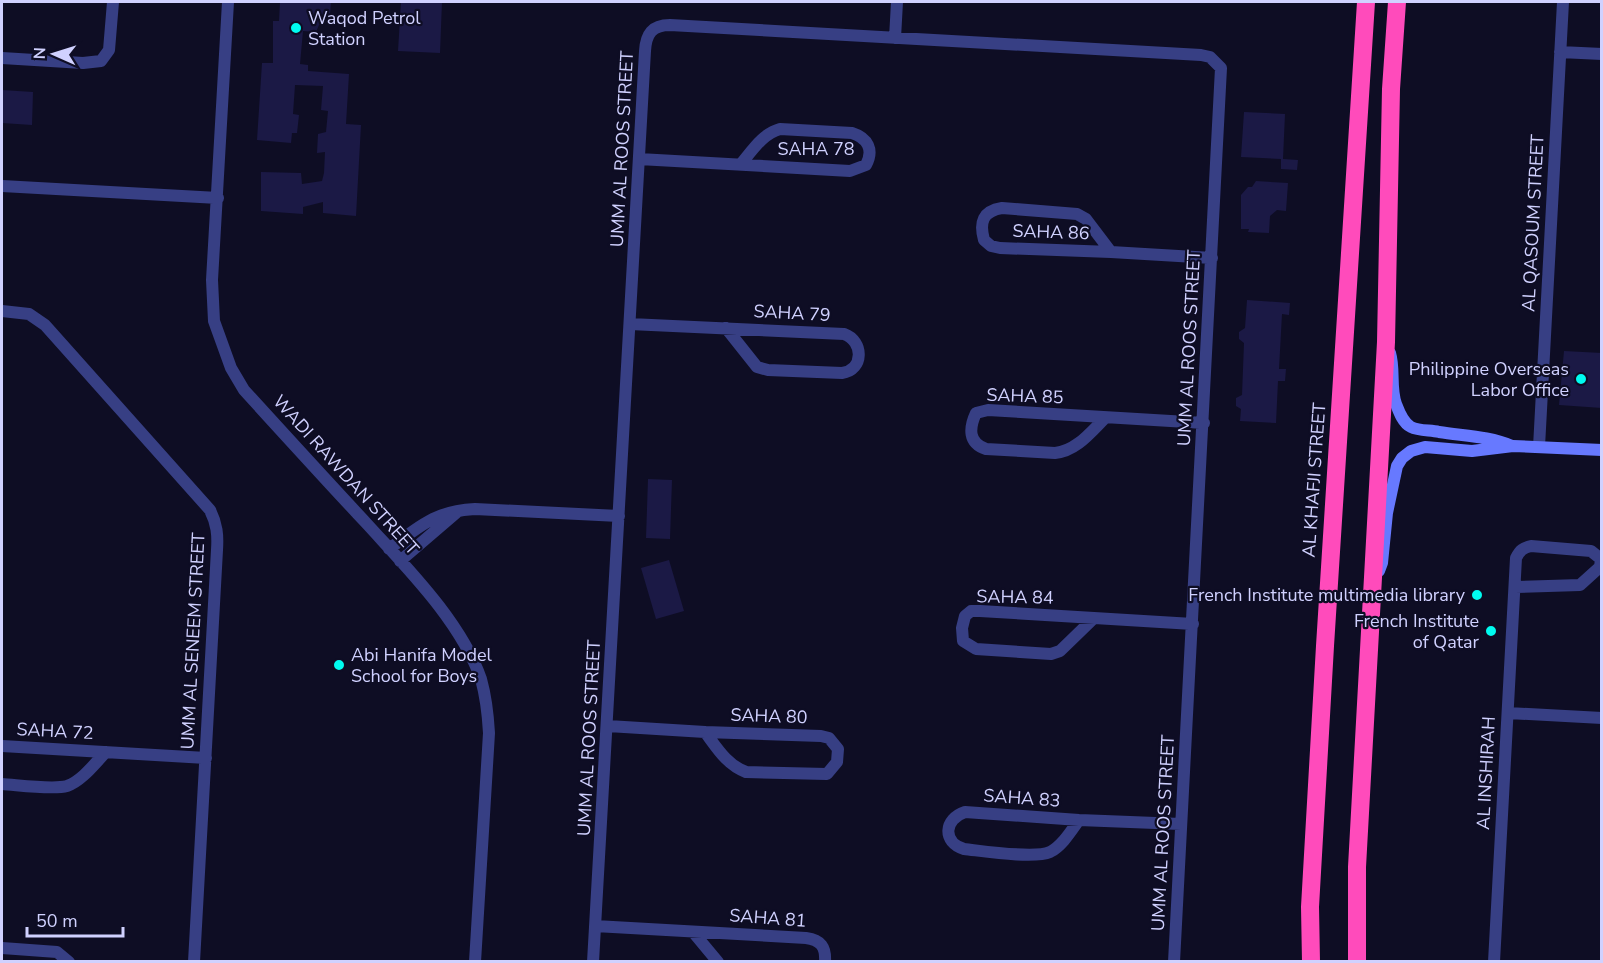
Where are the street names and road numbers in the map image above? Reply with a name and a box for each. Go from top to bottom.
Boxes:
street label: UMM AL ROOS STREET [605,50,639,248]
street label: AL QASOUM STREET [1516,134,1550,312]
street label: SAHA 78 [777,137,855,161]
street label: SAHA 86 [1012,219,1090,245]
street label: UMM AL ROOS STREET [1172,249,1206,447]
street label: SAHA 79 [753,299,831,327]
street label: SAHA 85 [986,383,1064,409]
street label: WADI RAWDAN STREET [268,390,425,560]
street label: AL KHAFJI STREET [1297,402,1331,558]
street label: UMM AL SENEEM STREET [175,532,211,750]
street label: SAHA 84 [976,584,1054,610]
street label: UMM AL ROOS STREET [572,639,606,837]
street label: SAHA 80 [730,703,808,729]
street label: AL INSHIRAH [1471,716,1501,830]
street label: SAHA 72 [16,717,94,745]
street label: UMM AL ROOS STREET [1146,734,1180,932]
street label: SAHA 83 [983,783,1061,813]
street label: SAHA 81 [729,903,807,933]

